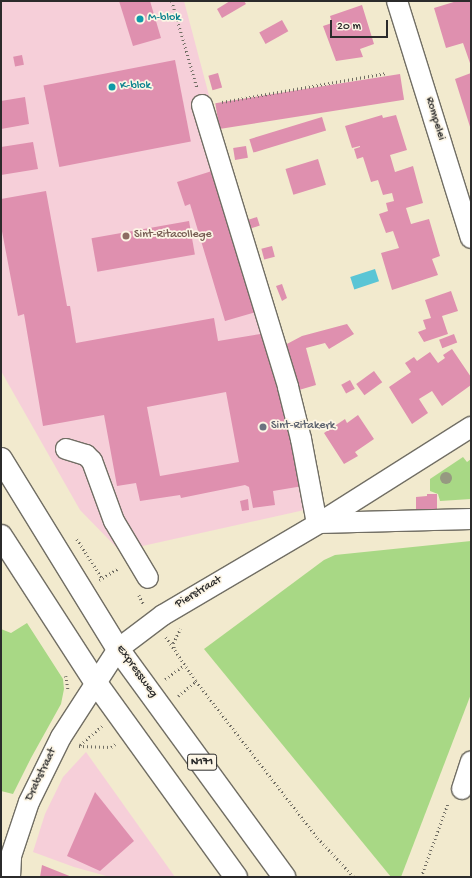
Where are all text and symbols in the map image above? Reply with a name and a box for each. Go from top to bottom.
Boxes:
place label: M-blok [148,12,181,26]
scale bar [332,12,390,38]
marker: M-blok [135,14,145,24]
text: 20 m [337,20,361,34]
place label: K-blok [120,80,151,94]
marker: K-blok [107,82,117,92]
street label: Rompelei [421,96,447,142]
place label: Sint-Ritacollege [134,229,212,243]
marker: Sint-Ritacollege [121,231,131,241]
place label: Sint-Ritakerk [271,420,335,434]
marker: Sint-Ritakerk [258,422,268,432]
street label: Pierstraat [173,574,225,612]
street label: Expressweg [112,643,160,701]
street label: Drabstraat [23,746,61,804]
road number: N171 [187,753,217,771]

